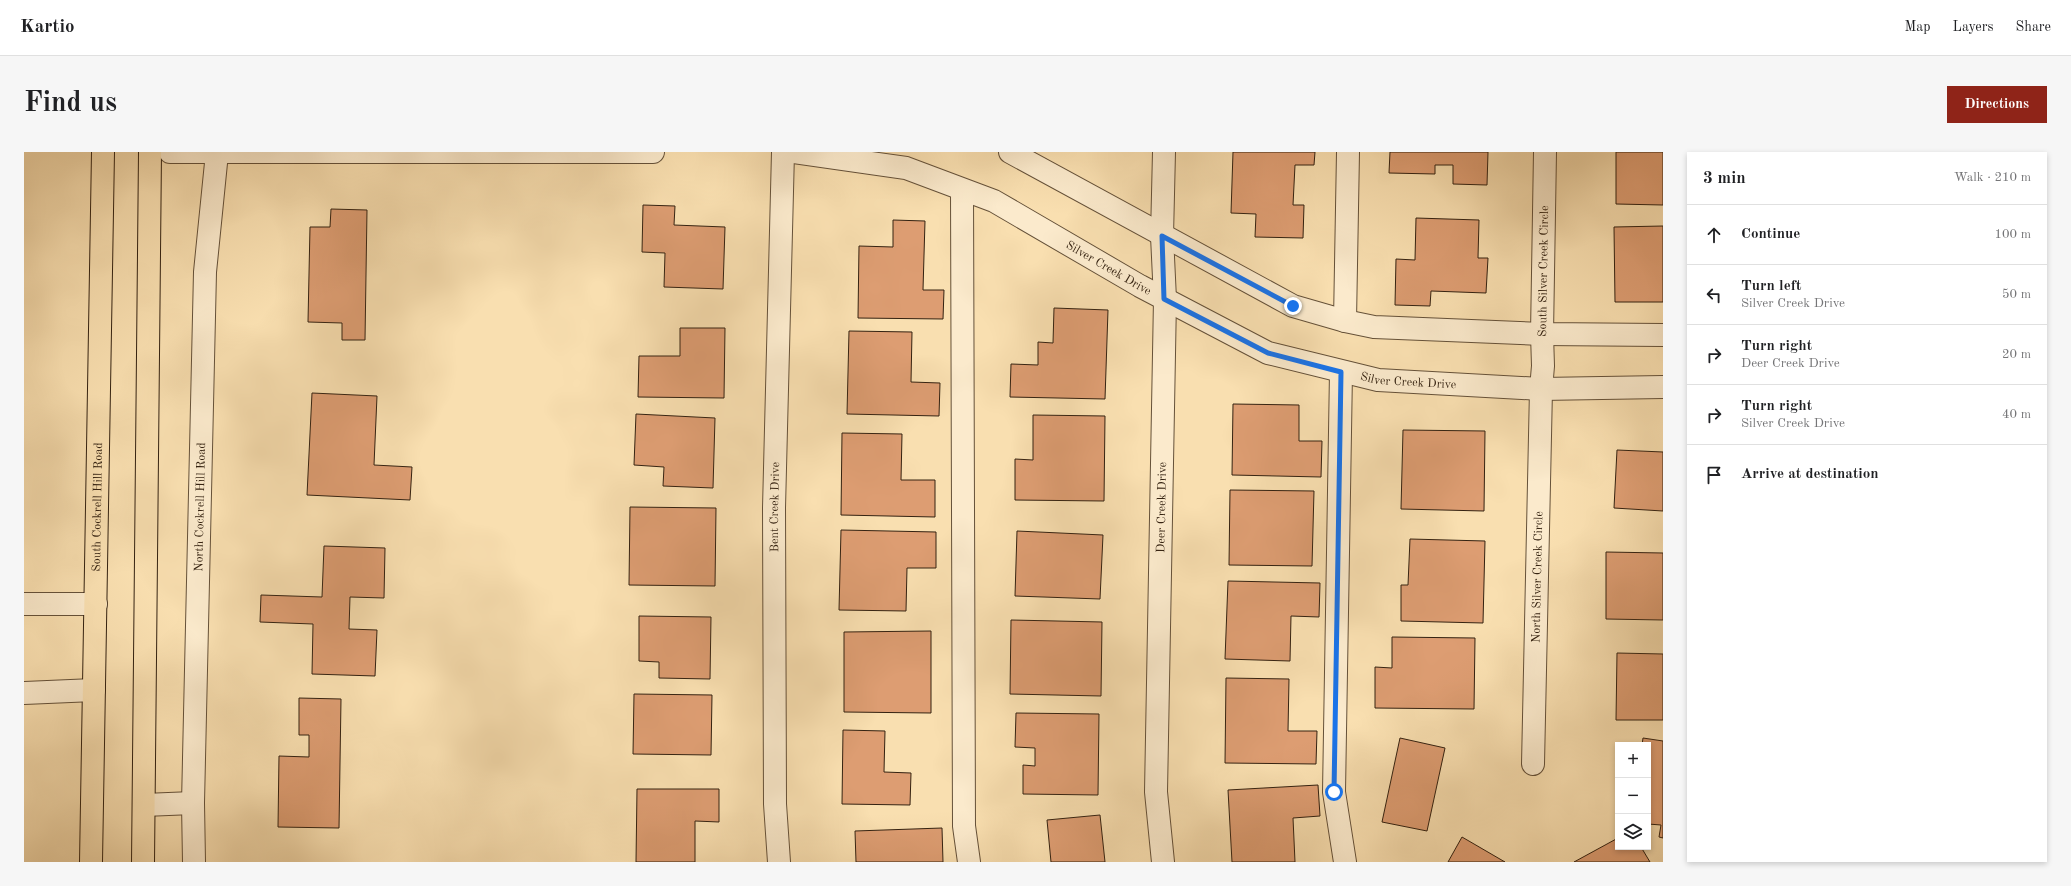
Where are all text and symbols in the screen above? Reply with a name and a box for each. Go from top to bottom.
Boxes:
text: Kartio [20,18,75,37]
text: Map [1905,20,1931,34]
text: Layers [1953,20,1994,34]
text: Share [2016,20,2051,34]
button: Directions [1947,86,2047,123]
text: Find us [24,90,117,118]
text: 3 min [1703,170,1746,187]
text: Walk · 210 m [1954,171,2031,184]
street label: South Silver Creek Circle [1537,205,1551,337]
icon: ahead [1703,224,1725,246]
text: Continue [1741,227,1800,242]
text: 100 m [1994,228,2031,241]
street label: Silver Creek Drive [1064,239,1153,298]
text: Turn left [1741,279,1801,294]
icon: left [1703,284,1725,306]
text: 50 m [2002,288,2031,301]
route end [1284,297,1302,315]
text: Silver Creek Drive [1741,297,1845,310]
text: Turn right [1741,339,1812,354]
icon: right [1703,344,1725,366]
text: 20 m [2002,348,2031,361]
text: Deer Creek Drive [1741,357,1840,370]
street label: Silver Creek Drive [1359,371,1457,391]
text: Turn right [1741,399,1812,414]
icon: right [1703,404,1725,426]
text: 40 m [2002,408,2031,421]
text: Silver Creek Drive [1741,417,1845,430]
street label: South Cockrell Hill Road [91,442,105,572]
street label: North Cockrell Hill Road [193,442,208,572]
street label: Bent Creek Drive [769,461,782,552]
street label: Deer Creek Drive [1155,461,1169,553]
icon: arrive [1703,464,1725,486]
text: Arrive at destination [1741,467,1879,482]
street label: North Silver Creek Circle [1531,511,1545,643]
map controls [1615,742,1651,850]
button: + [1615,742,1651,778]
button: − [1615,778,1651,814]
route start [1325,783,1343,801]
button: layers [1615,814,1651,850]

